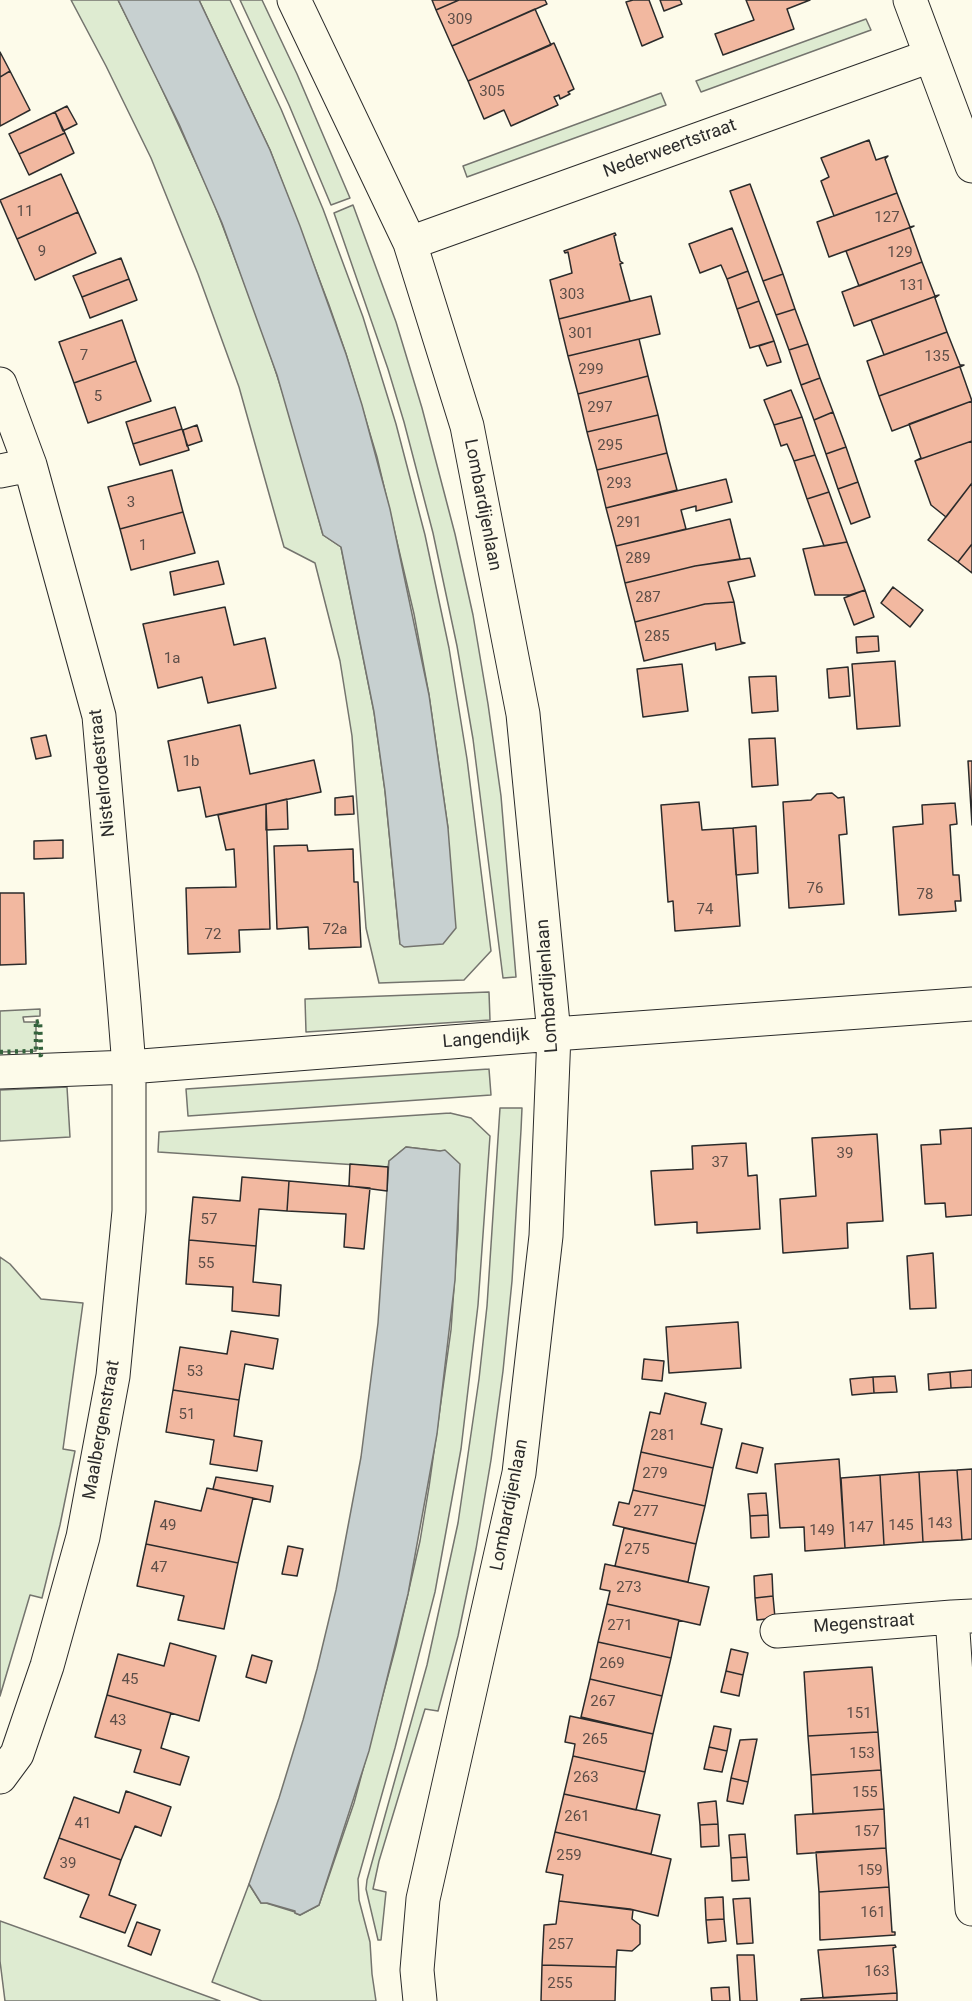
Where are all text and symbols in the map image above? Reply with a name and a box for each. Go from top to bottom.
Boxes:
house number: 309 [447,11,473,29]
house number: 305 [479,83,505,101]
street label: Nederweertstraat [601,115,739,183]
house number: 11 [17,203,33,221]
house number: 127 [874,209,900,227]
house number: 9 [38,243,46,261]
house number: 129 [887,244,913,262]
house number: 131 [899,277,925,295]
house number: 303 [559,286,585,304]
house number: 301 [568,325,594,343]
house number: 7 [80,347,88,365]
house number: 135 [924,348,950,366]
house number: 299 [578,361,604,379]
house number: 5 [94,388,102,406]
house number: 297 [587,399,613,417]
street label: Lombardijenlaan [459,437,505,573]
house number: 295 [597,437,623,455]
house number: 293 [606,475,632,493]
house number: 3 [127,494,135,512]
house number: 291 [616,514,642,532]
house number: 1 [139,537,147,555]
house number: 289 [625,550,651,568]
house number: 287 [635,589,661,607]
house number: 285 [644,628,670,646]
house number: 1a [164,650,180,668]
street label: Nistelrodestraat [86,708,120,838]
house number: 1b [183,753,199,771]
house number: 76 [807,880,823,898]
house number: 78 [917,886,933,904]
house number: 74 [697,901,713,919]
street label: Lombardijenlaan [533,919,563,1053]
house number: 72a [322,921,348,939]
house number: 72 [205,926,221,944]
street label: Langendijk [442,1024,530,1054]
house number: 39 [837,1145,853,1163]
house number: 37 [712,1154,728,1172]
house number: 57 [201,1211,217,1229]
house number: 55 [198,1255,214,1273]
street label: Maalbergenstraat [79,1359,125,1501]
house number: 53 [187,1363,203,1381]
house number: 51 [179,1406,195,1424]
house number: 281 [650,1427,676,1445]
street label: Lombardijenlaan [487,1437,533,1573]
house number: 279 [642,1465,668,1483]
house number: 277 [633,1503,659,1521]
house number: 143 [927,1515,953,1533]
house number: 49 [160,1517,176,1535]
house number: 145 [888,1517,914,1535]
house number: 147 [848,1519,874,1537]
house number: 149 [809,1522,835,1540]
house number: 275 [624,1541,650,1559]
house number: 47 [151,1559,167,1577]
house number: 273 [616,1579,642,1597]
street label: Megenstraat [813,1610,915,1638]
house number: 271 [607,1617,633,1635]
house number: 269 [599,1655,625,1673]
house number: 45 [122,1671,138,1689]
house number: 267 [590,1693,616,1711]
house number: 151 [846,1705,872,1723]
house number: 43 [110,1712,126,1730]
house number: 265 [582,1731,608,1749]
house number: 153 [849,1745,875,1763]
house number: 263 [573,1769,599,1787]
house number: 155 [852,1784,878,1802]
house number: 261 [564,1808,590,1826]
house number: 41 [75,1815,91,1833]
house number: 157 [854,1823,880,1841]
house number: 259 [556,1847,582,1865]
house number: 39 [60,1855,76,1873]
house number: 159 [857,1862,883,1880]
house number: 161 [860,1904,886,1922]
house number: 257 [548,1936,574,1954]
house number: 163 [864,1963,890,1981]
house number: 255 [547,1975,573,1993]

